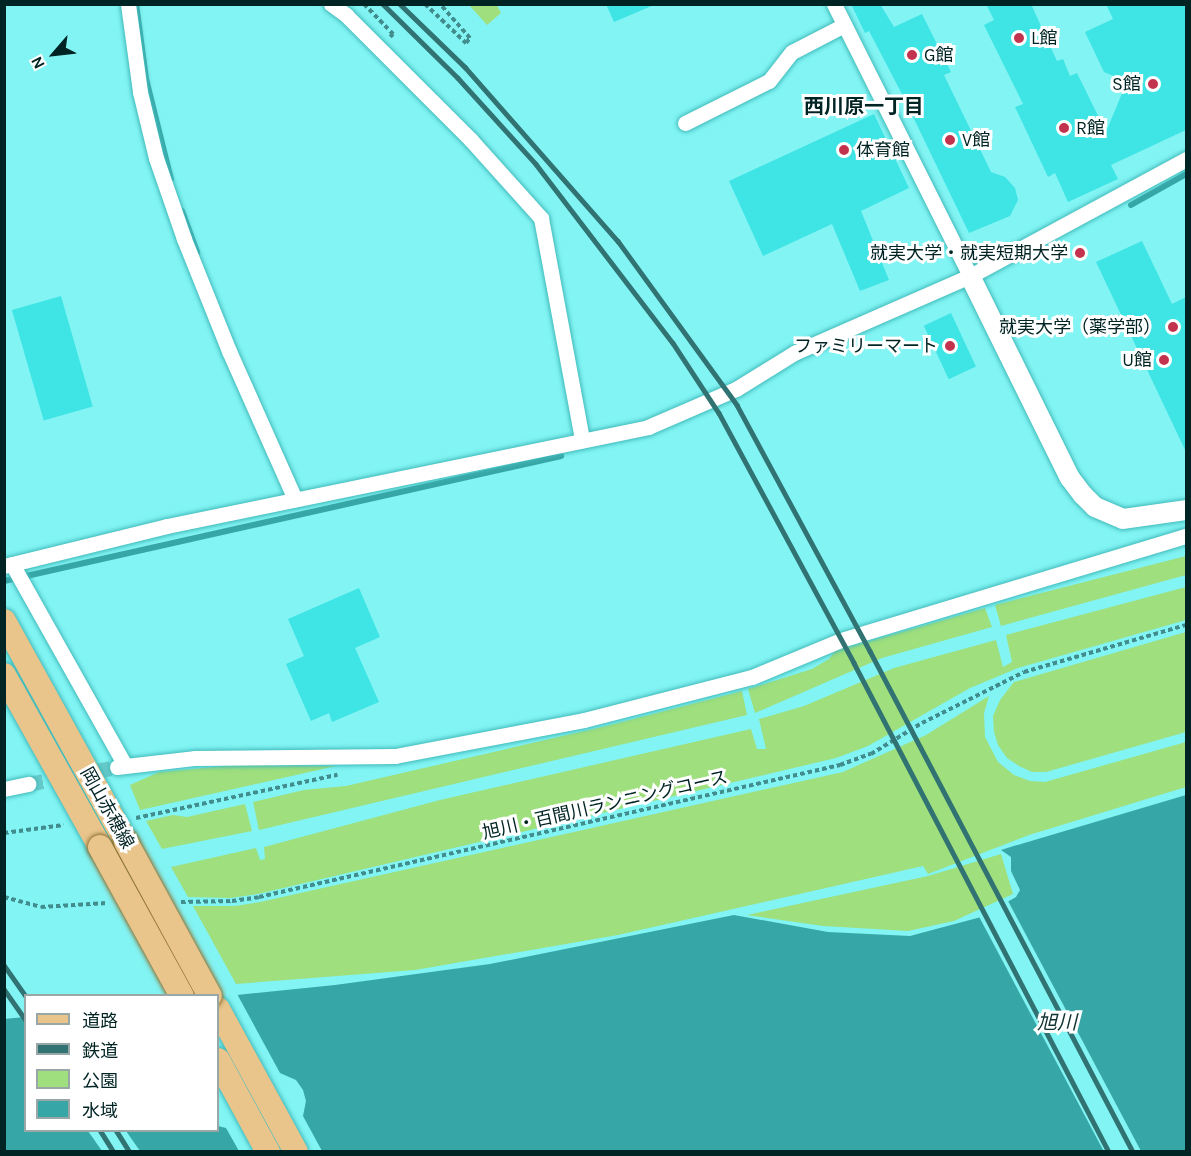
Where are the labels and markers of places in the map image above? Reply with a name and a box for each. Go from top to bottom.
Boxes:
place label: L館 [1031,27,1057,49]
marker: L館 [1012,31,1026,45]
place label: G館 [924,44,954,66]
marker: G館 [905,48,919,62]
place label: S館 [1112,73,1141,95]
marker: S館 [1146,77,1160,91]
place label: R館 [1076,117,1105,139]
marker: R館 [1057,121,1071,135]
place label: V館 [962,129,990,151]
marker: V館 [943,133,957,147]
place label: 体育館 [856,139,910,161]
marker: 体育館 [837,143,851,157]
place label: 就実大学・就実短期大学 [870,242,1068,264]
marker: 就実大学・就実短期大学 [1073,246,1087,260]
place label: 就実大学（薬学部） [999,316,1161,338]
marker: 就実大学（薬学部） [1166,320,1180,334]
place label: ファミリーマート [794,335,938,357]
marker: ファミリーマート [943,339,957,353]
place label: U館 [1122,349,1152,371]
marker: U館 [1157,353,1171,367]

